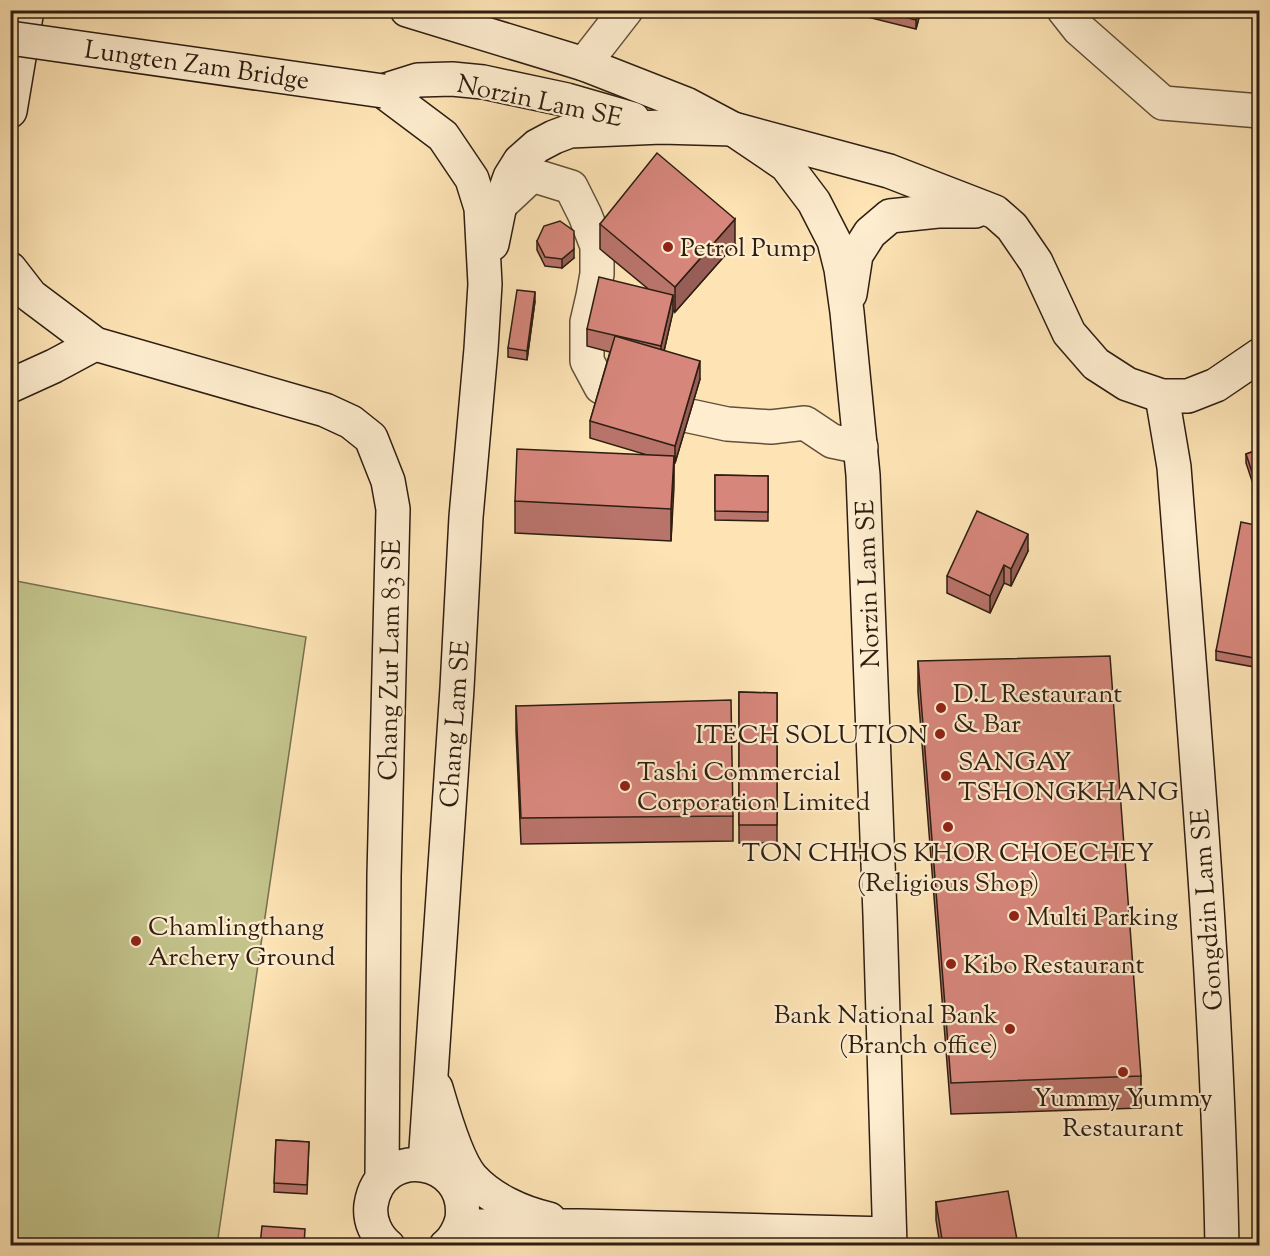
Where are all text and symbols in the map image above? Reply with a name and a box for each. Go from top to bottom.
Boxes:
street label: Lungten Zam Bridge [82,32,311,101]
street label: Norzin Lam SE [453,67,626,138]
place label: Petrol Pump [680,231,816,268]
marker: Petrol Pump [661,240,675,254]
street label: Norzin Lam SE [848,499,891,669]
street label: Chang Zur Lam 83 SE [371,539,412,781]
street label: Chang Lam SE [432,639,481,809]
place label: D.L Restaurant & Bar [953,677,1122,744]
marker: D.L Restaurant & Bar [934,701,948,715]
place label: ITECH SOLUTION [695,718,928,755]
marker: ITECH SOLUTION [933,727,947,741]
place label: SANGAY TSHONGKHANG [958,745,1179,812]
place label: Tashi Commercial Corporation Limited [637,755,870,822]
marker: SANGAY TSHONGKHANG [939,769,953,783]
marker: Tashi Commercial Corporation Limited [618,779,632,793]
street label: Gongdzin Lam SE [1183,808,1234,1012]
marker: TON CHHOS KHOR CHOECHEY (Religious Shop) [941,820,955,834]
place label: TON CHHOS KHOR CHOECHEY (Religious Shop) [742,836,1154,903]
place label: Multi Parking [1026,900,1178,937]
marker: Multi Parking [1007,909,1021,923]
place label: Chamlingthang Archery Ground [148,910,336,977]
marker: Chamlingthang Archery Ground [129,934,143,948]
place label: Kibo Restaurant [963,948,1145,985]
marker: Kibo Restaurant [944,957,958,971]
place label: Bank National Bank (Branch office) [774,998,998,1065]
marker: Bank National Bank (Branch office) [1003,1022,1017,1036]
marker: Yummy Yummy Restaurant [1116,1065,1130,1079]
place label: Yummy Yummy Restaurant [1033,1081,1213,1148]

